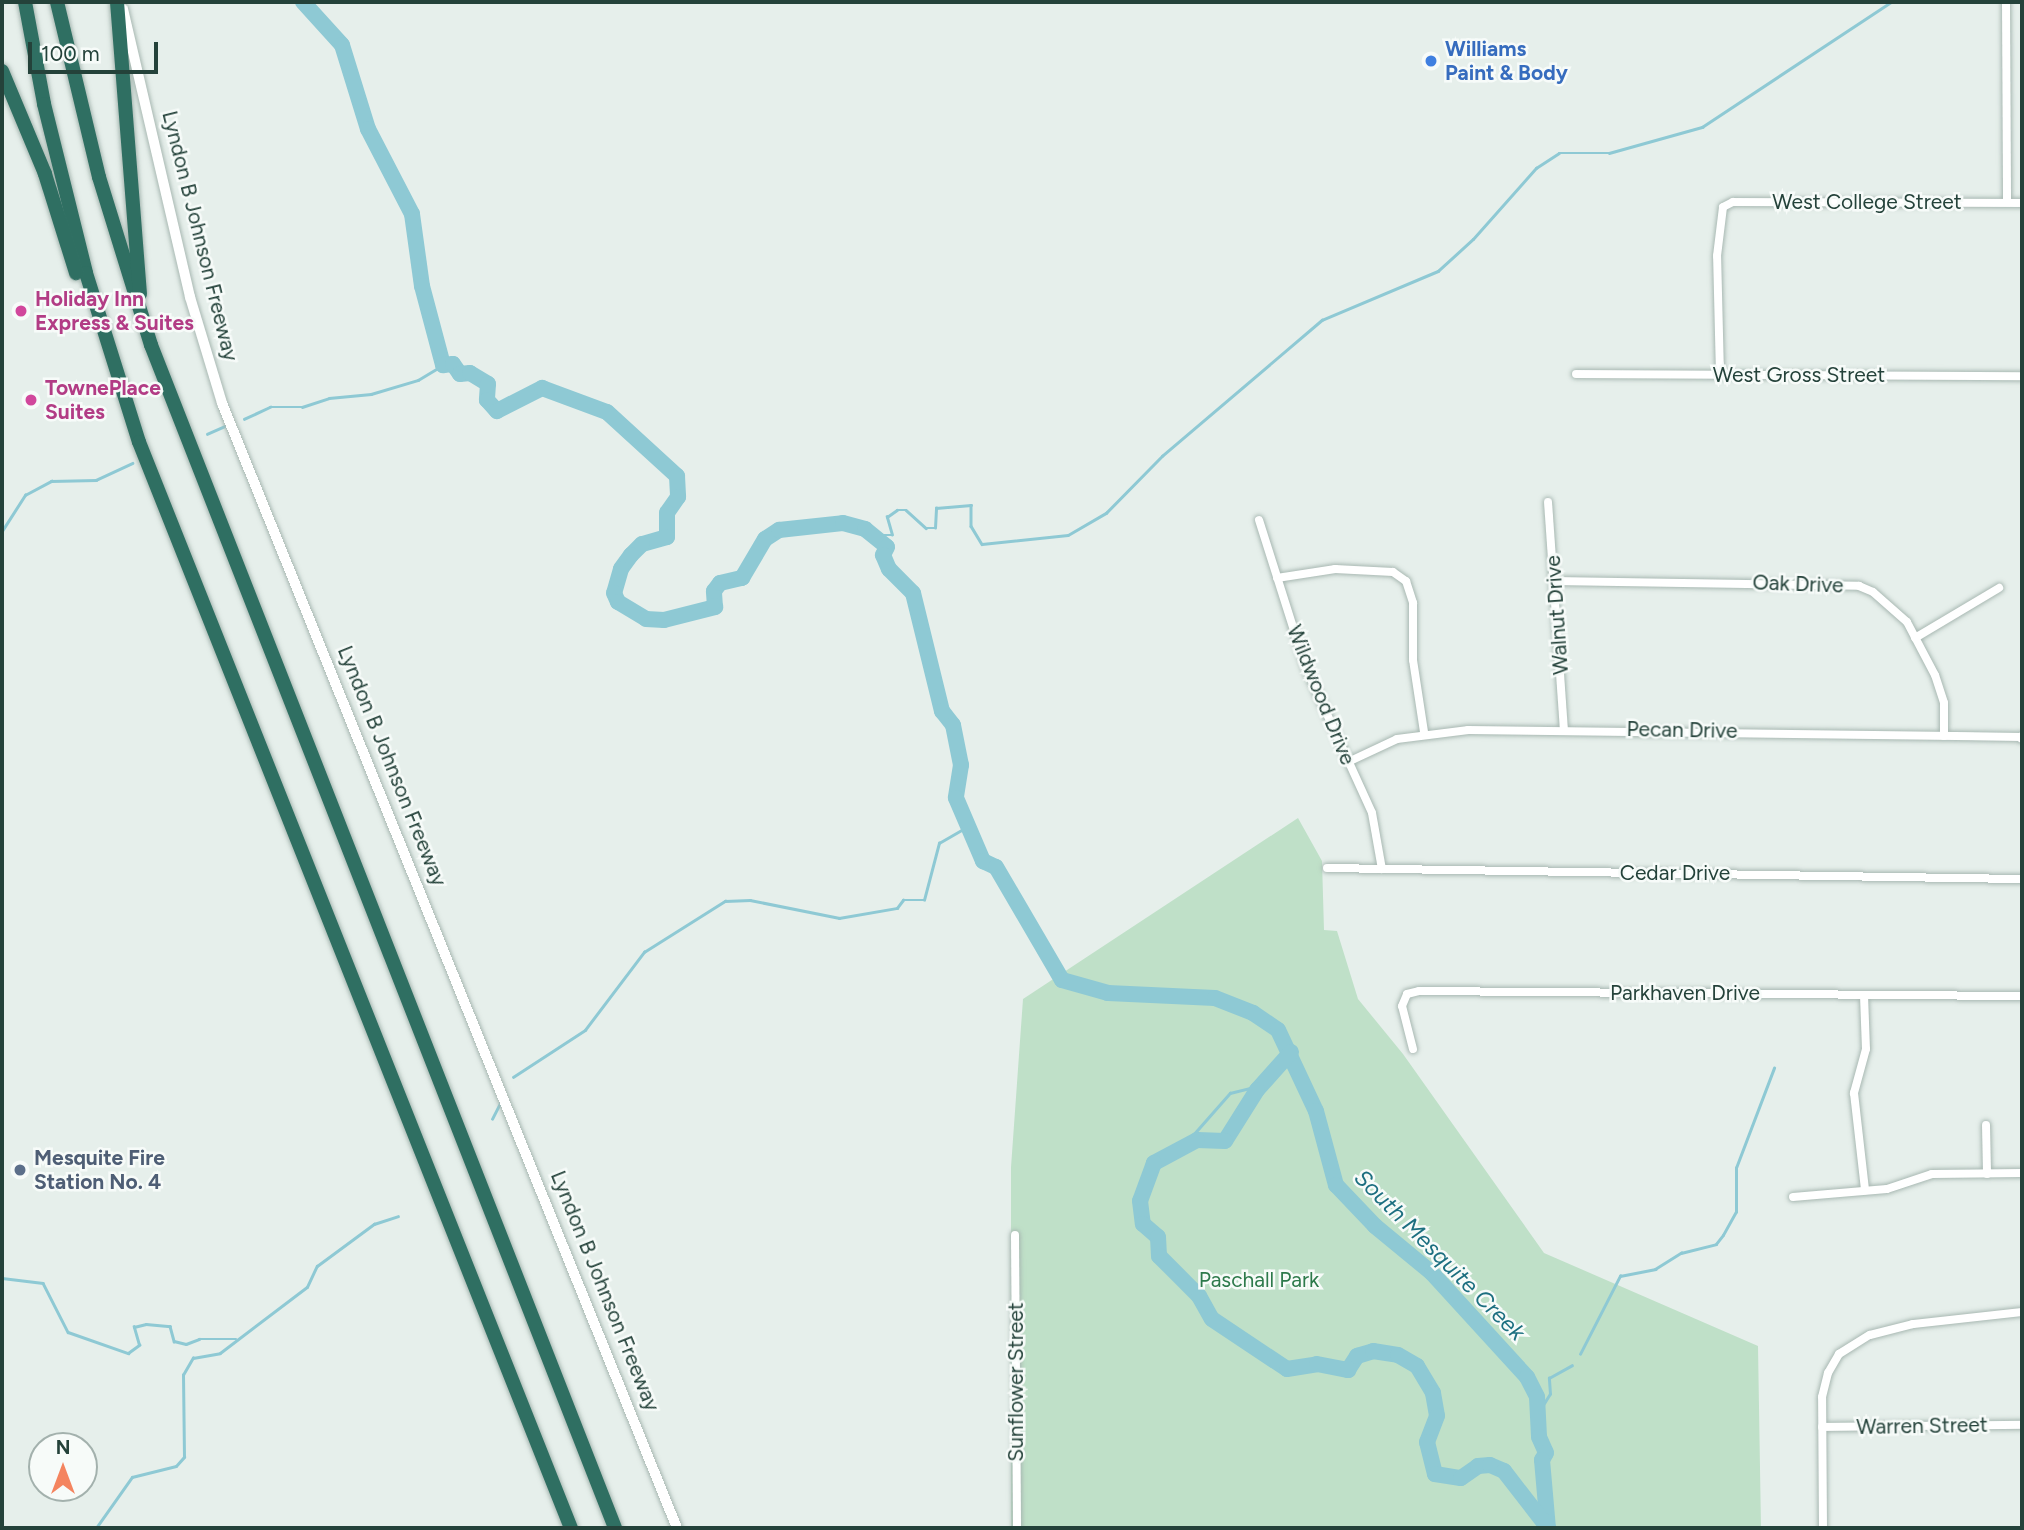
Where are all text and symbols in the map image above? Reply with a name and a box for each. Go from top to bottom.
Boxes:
scale bar [32,28,161,72]
place label: Williams Paint & Body [1445,36,1568,86]
text: 100 m [41,41,100,66]
marker: Williams Paint & Body [1423,53,1439,69]
street label: Lyndon B Johnson Freeway [157,108,243,364]
street label: West College Street [1772,189,1962,215]
place label: Holiday Inn Express & Suites [35,286,194,336]
marker: Holiday Inn Express & Suites [13,303,29,319]
street label: West Gross Street [1713,362,1885,388]
place label: TownePlace Suites [45,375,161,425]
marker: TownePlace Suites [23,392,39,408]
street label: Walnut Drive [1540,554,1574,676]
street label: Oak Drive [1752,570,1844,598]
street label: Wildwood Drive [1281,621,1361,769]
street label: Lyndon B Johnson Freeway [332,642,452,890]
street label: Pecan Drive [1626,716,1738,744]
street label: Cedar Drive [1620,860,1730,886]
street label: Parkhaven Drive [1610,980,1760,1006]
place label: Mesquite Fire Station No. 4 [34,1145,165,1195]
marker: Mesquite Fire Station No. 4 [12,1162,28,1178]
water label: South Mesquite Creek [1349,1164,1531,1346]
street label: Lyndon B Johnson Freeway [545,1167,665,1415]
park label: Paschall Park [1199,1267,1319,1293]
street label: Sunflower Street [1003,1302,1029,1462]
street label: Warren Street [1856,1412,1988,1440]
north arrow [28,1432,98,1502]
text: N [56,1436,70,1459]

